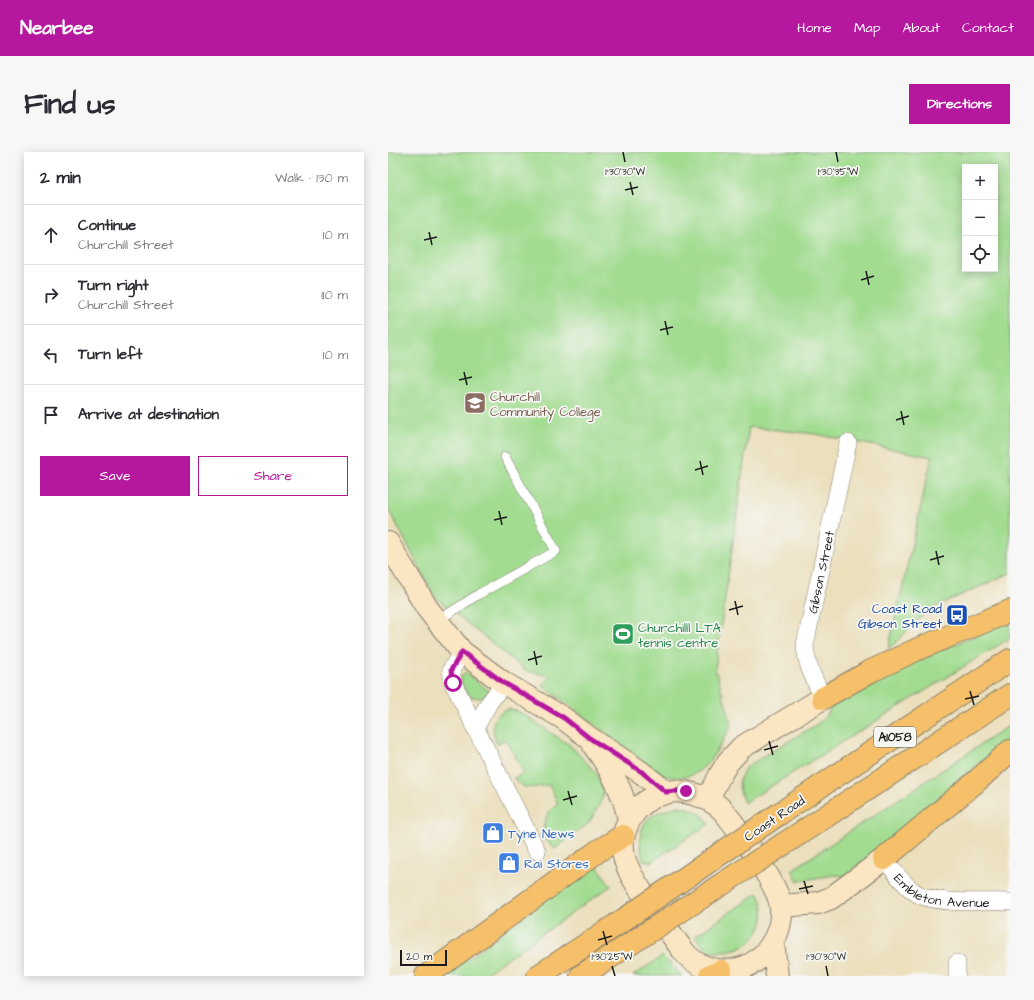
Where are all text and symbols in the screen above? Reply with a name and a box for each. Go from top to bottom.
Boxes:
text: Nearbee [20,15,94,42]
text: Home [797,18,832,38]
text: Map [854,18,880,38]
text: About [902,18,940,38]
text: Contact [962,18,1014,38]
button: Directions [909,84,1010,124]
text: Find us [24,85,115,124]
map controls [962,164,998,272]
button: + [962,164,998,200]
text: 1°30'30"W [605,165,645,179]
text: 1°30'35"W [818,165,859,179]
text: 2 min [40,166,81,190]
text: Walk · 130 m [275,169,348,187]
button: − [962,200,998,236]
text: Continue [78,215,136,236]
icon: ahead [40,224,62,246]
text: 10 m [323,226,348,244]
text: Churchill Street [78,236,173,254]
button: locate [962,236,998,272]
text: Turn right [78,275,149,296]
icon: right [40,284,62,306]
text: 110 m [321,286,348,304]
text: Churchill Street [78,296,173,314]
icon: left [40,344,62,366]
text: Turn left [78,344,142,365]
text: 10 m [323,346,348,364]
place label: Churchill Community College [490,388,601,422]
school or university icon: Churchill Community College [462,390,488,416]
icon: arrive [40,404,62,426]
text: Arrive at destination [78,404,219,425]
button: Save [40,456,190,496]
button: Share [198,456,348,496]
street label: Gibson Street [804,529,839,615]
place label: Coast Road Gibson Street [858,600,943,633]
bus stop icon: Coast Road Gibson Street [944,602,970,628]
place label: Churchilll LTA tennis centre [638,619,721,652]
sports icon: Churchilll LTA tennis centre [610,621,636,647]
route start [444,674,462,692]
road number: A1058 [874,727,916,747]
route end [677,782,695,800]
street label: Coast Road [741,792,809,846]
shop icon: Tyne News [480,820,506,846]
place label: Tyne News [508,825,575,844]
shop icon: Rai Stores [496,850,522,876]
place label: Rai Stores [524,855,589,873]
street label: Embleton Avenue [889,870,989,912]
scale bar [400,948,447,967]
text: 20 m [406,949,432,964]
text: 1°30'25"W [591,950,633,964]
text: 1°30'30"W [806,950,846,964]

